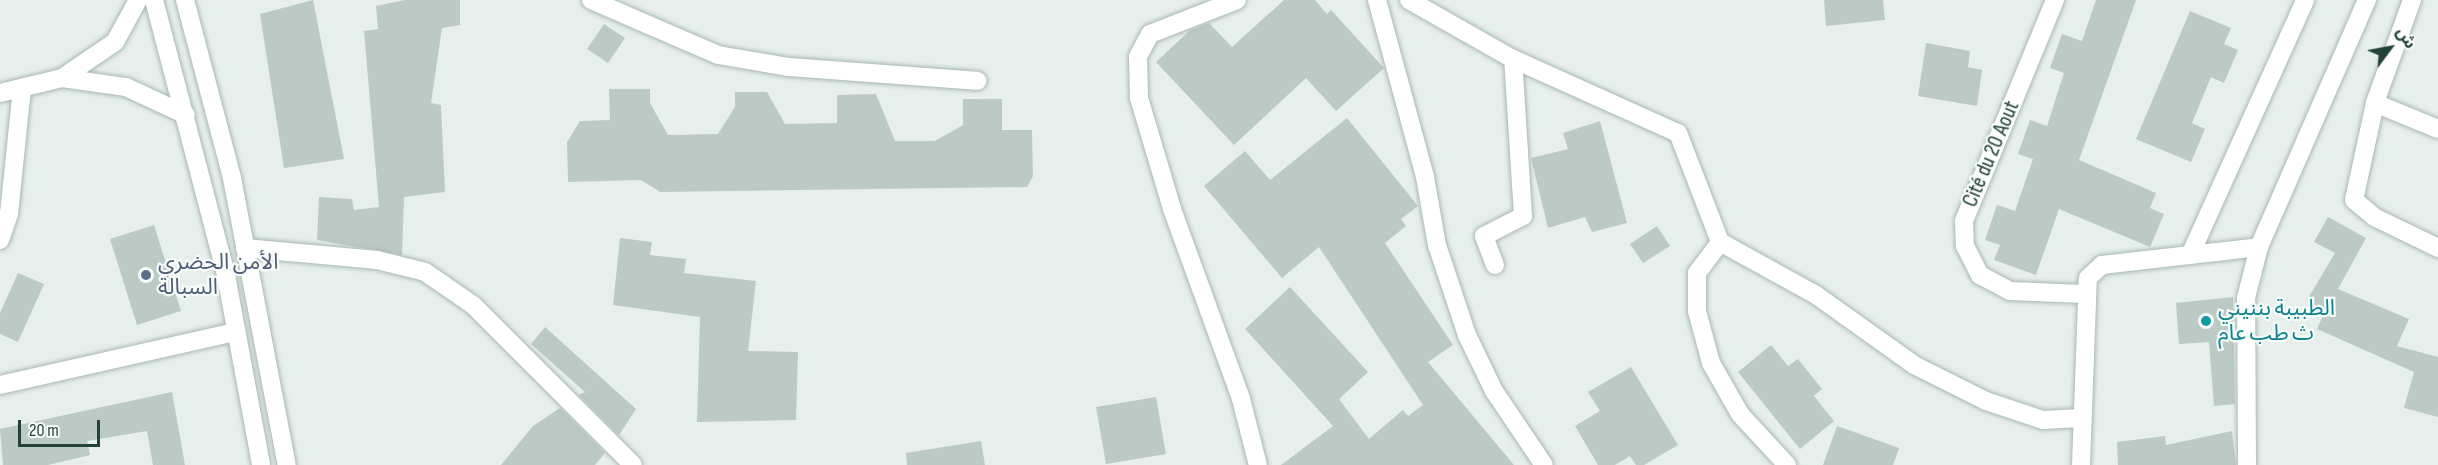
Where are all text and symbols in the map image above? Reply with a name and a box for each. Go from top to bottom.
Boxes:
north arrow [2360,18,2420,78]
text: ش [2392,24,2420,53]
street label: Cité du 20 Aout [1957,97,2025,211]
place label: الأمن الحضري السبالة [158,249,278,300]
marker: الأمن الحضري السبالة [139,268,153,282]
place label: الطبيبة بننيني ث طب عام [2218,295,2335,346]
marker: الطبيبة بننيني ث طب عام [2199,314,2213,328]
scale bar [21,408,104,446]
text: 20 m [29,420,59,441]

